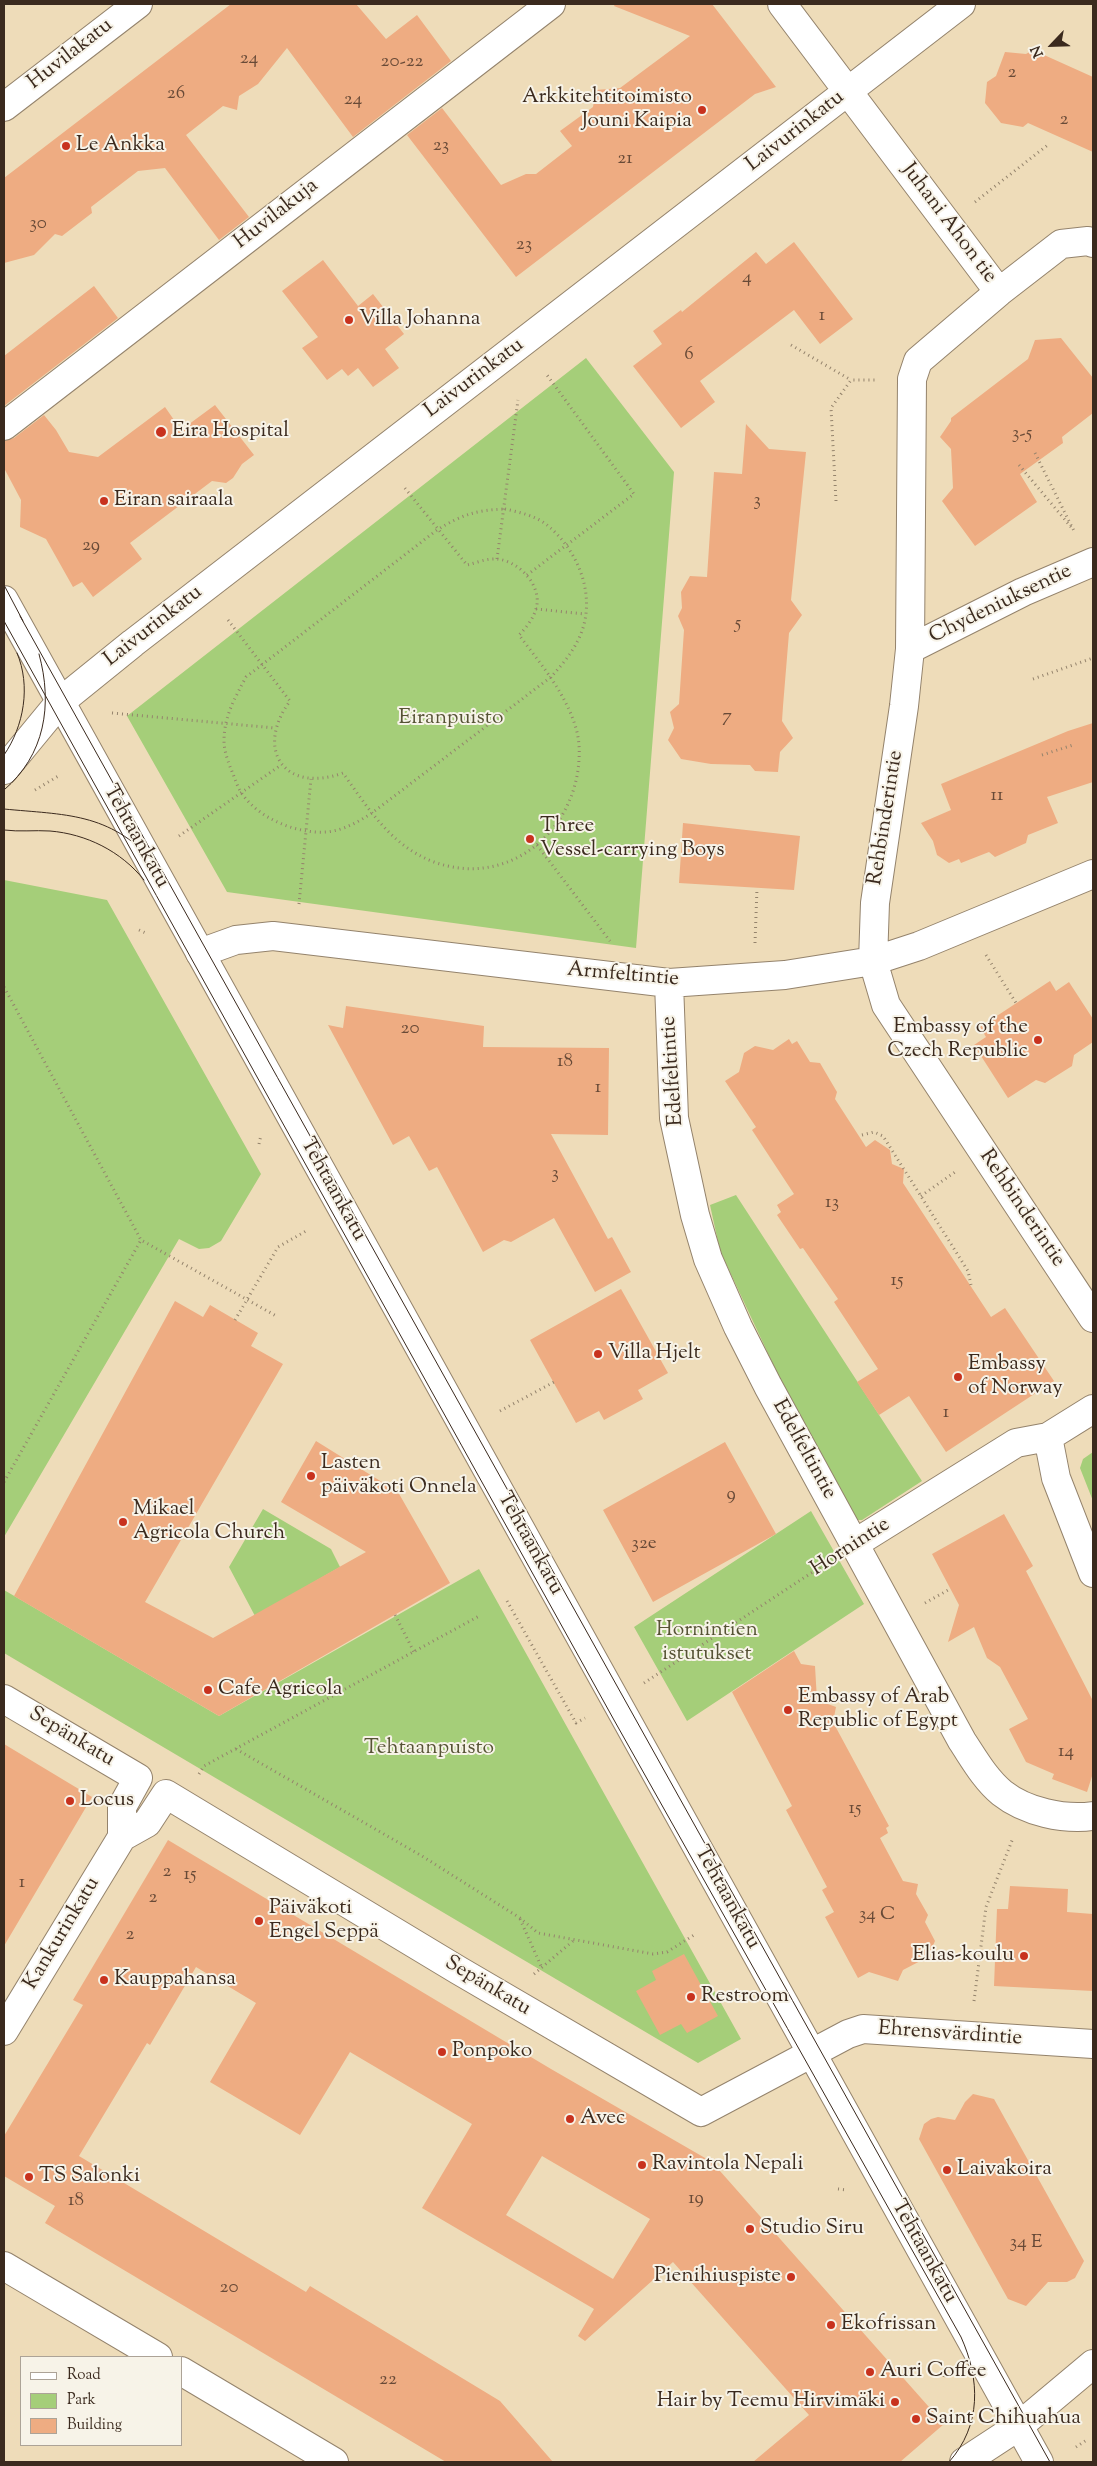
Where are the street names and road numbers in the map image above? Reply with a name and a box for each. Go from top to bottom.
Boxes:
street label: Huvilakatu [23,14,119,96]
street label: Laivurinkatu [742,86,850,178]
street label: Juhani Ahon tie [895,159,1001,289]
street label: Huvilakuja [230,174,324,256]
street label: Laivurinkatu [420,334,530,424]
street label: Chydeniuksentie [926,560,1076,650]
street label: Laivurinkatu [100,581,208,673]
street label: Rehbinderintie [864,749,910,887]
street label: Tehtaankatu [96,781,174,893]
street label: Armfeltintie [566,959,680,993]
street label: Edelfeltintie [658,1015,690,1127]
street label: Tehtaankatu [293,1134,371,1246]
street label: Rehbinderintie [972,1145,1070,1273]
street label: Edelfeltintie [765,1396,841,1504]
street label: Tehtaankatu [490,1488,568,1600]
street label: Hornintie [807,1513,895,1583]
street label: Sepänkatu [23,1702,119,1774]
street label: Tehtaankatu [687,1842,765,1954]
street label: Kankurinkatu [20,1873,106,1995]
street label: Sepänkatu [439,1951,535,2023]
street label: Ehrensvärdintie [877,2017,1023,2053]
street label: Tehtaankatu [884,2196,962,2308]

